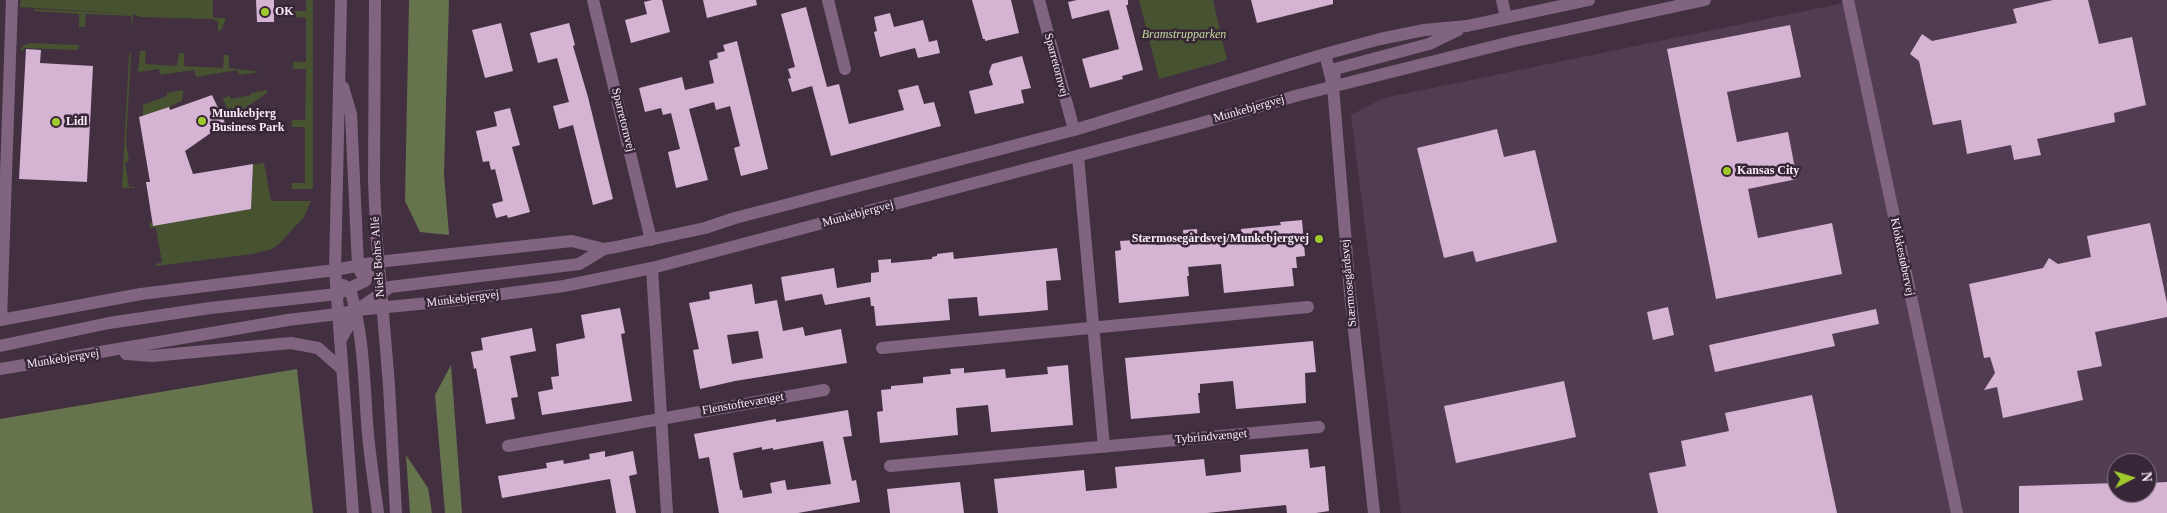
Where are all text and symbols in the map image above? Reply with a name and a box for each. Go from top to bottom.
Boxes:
place label: OK [275,5,294,19]
marker: OK [259,6,271,18]
park label: Bramstrupparken [1142,28,1226,42]
street label: Sparretornvej [1041,32,1071,98]
street label: Sparretornvej [608,87,638,153]
street label: Munkebjergvej [1212,92,1286,126]
place label: Munkebjerg Business Park [212,107,284,135]
place label: Lidl [66,115,87,129]
marker: Munkebjerg Business Park [196,115,208,127]
marker: Lidl [50,116,62,128]
place label: Kansas City [1737,164,1799,178]
marker: Kansas City [1721,165,1733,177]
street label: Munkebjergvej [821,198,895,230]
street label: Niels Bohrs Allé [368,216,388,298]
street label: Klokkestøbervej [1887,217,1917,297]
place label: Stærmosegårdsvej/Munkebjergvej [1132,232,1309,246]
marker: Stærmosegårdsvej/Munkebjergvej [1313,233,1325,245]
street label: Stærmosegårdsvej [1338,239,1360,327]
street label: Munkebjergvej [426,287,500,311]
street label: Munkebjergvej [26,346,100,372]
street label: Flenstoftevænget [701,390,785,418]
street label: Tybrindvænget [1174,427,1248,447]
north arrow [2107,453,2157,503]
text: N [2139,471,2154,482]

